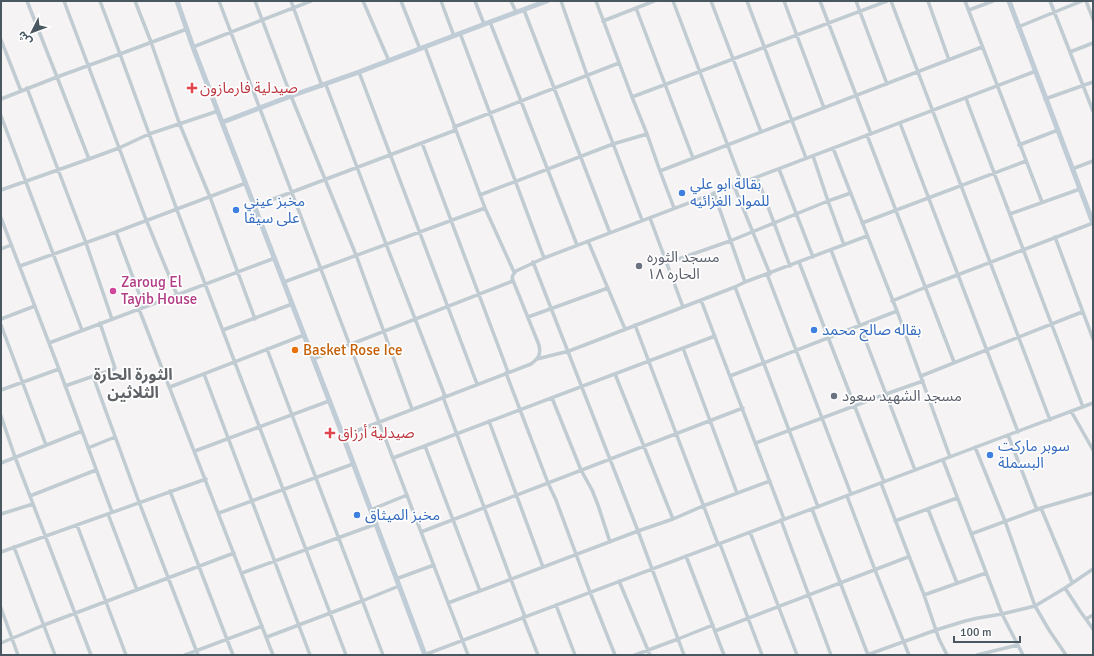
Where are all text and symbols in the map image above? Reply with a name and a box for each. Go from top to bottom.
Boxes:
north arrow [12,12,52,52]
text: ش [15,28,35,48]
place label: صيدلية فارمازون [200,79,298,97]
marker: صيدلية فارمازون [187,83,197,93]
place label: بقالة ابو علي للمواد الغزائيه [690,175,770,210]
marker: بقالة ابو علي للمواد الغزائيه [677,188,687,198]
place label: مخبز عيني على سيقا [244,192,305,227]
marker: مخبز عيني على سيقا [231,205,241,215]
place label: مسجد الثوره الحاره ١٨ [647,248,720,283]
marker: مسجد الثوره الحاره ١٨ [634,261,644,271]
place label: Zaroug El Tayib House [121,273,197,308]
marker: Zaroug El Tayib House [108,286,118,296]
place label: بقاله صالح محمد [822,321,921,342]
marker: بقاله صالح محمد [809,325,819,335]
place label: Basket Rose Ice [303,341,402,359]
marker: Basket Rose Ice [290,345,300,355]
district label: الثورة الحارة الثلاثين [93,365,173,403]
place label: مسجد الشهيد سعود [842,387,962,405]
marker: مسجد الشهيد سعود [829,391,839,401]
place label: صيدلية أرزاق [338,424,415,442]
marker: صيدلية أرزاق [325,428,335,438]
place label: سوبر ماركت البسملة [998,437,1070,472]
marker: سوبر ماركت البسملة [985,450,995,460]
place label: مخبز الميثاق [365,506,440,524]
marker: مخبز الميثاق [352,510,362,520]
scale bar [954,618,1020,644]
text: 100 m [960,625,992,640]

